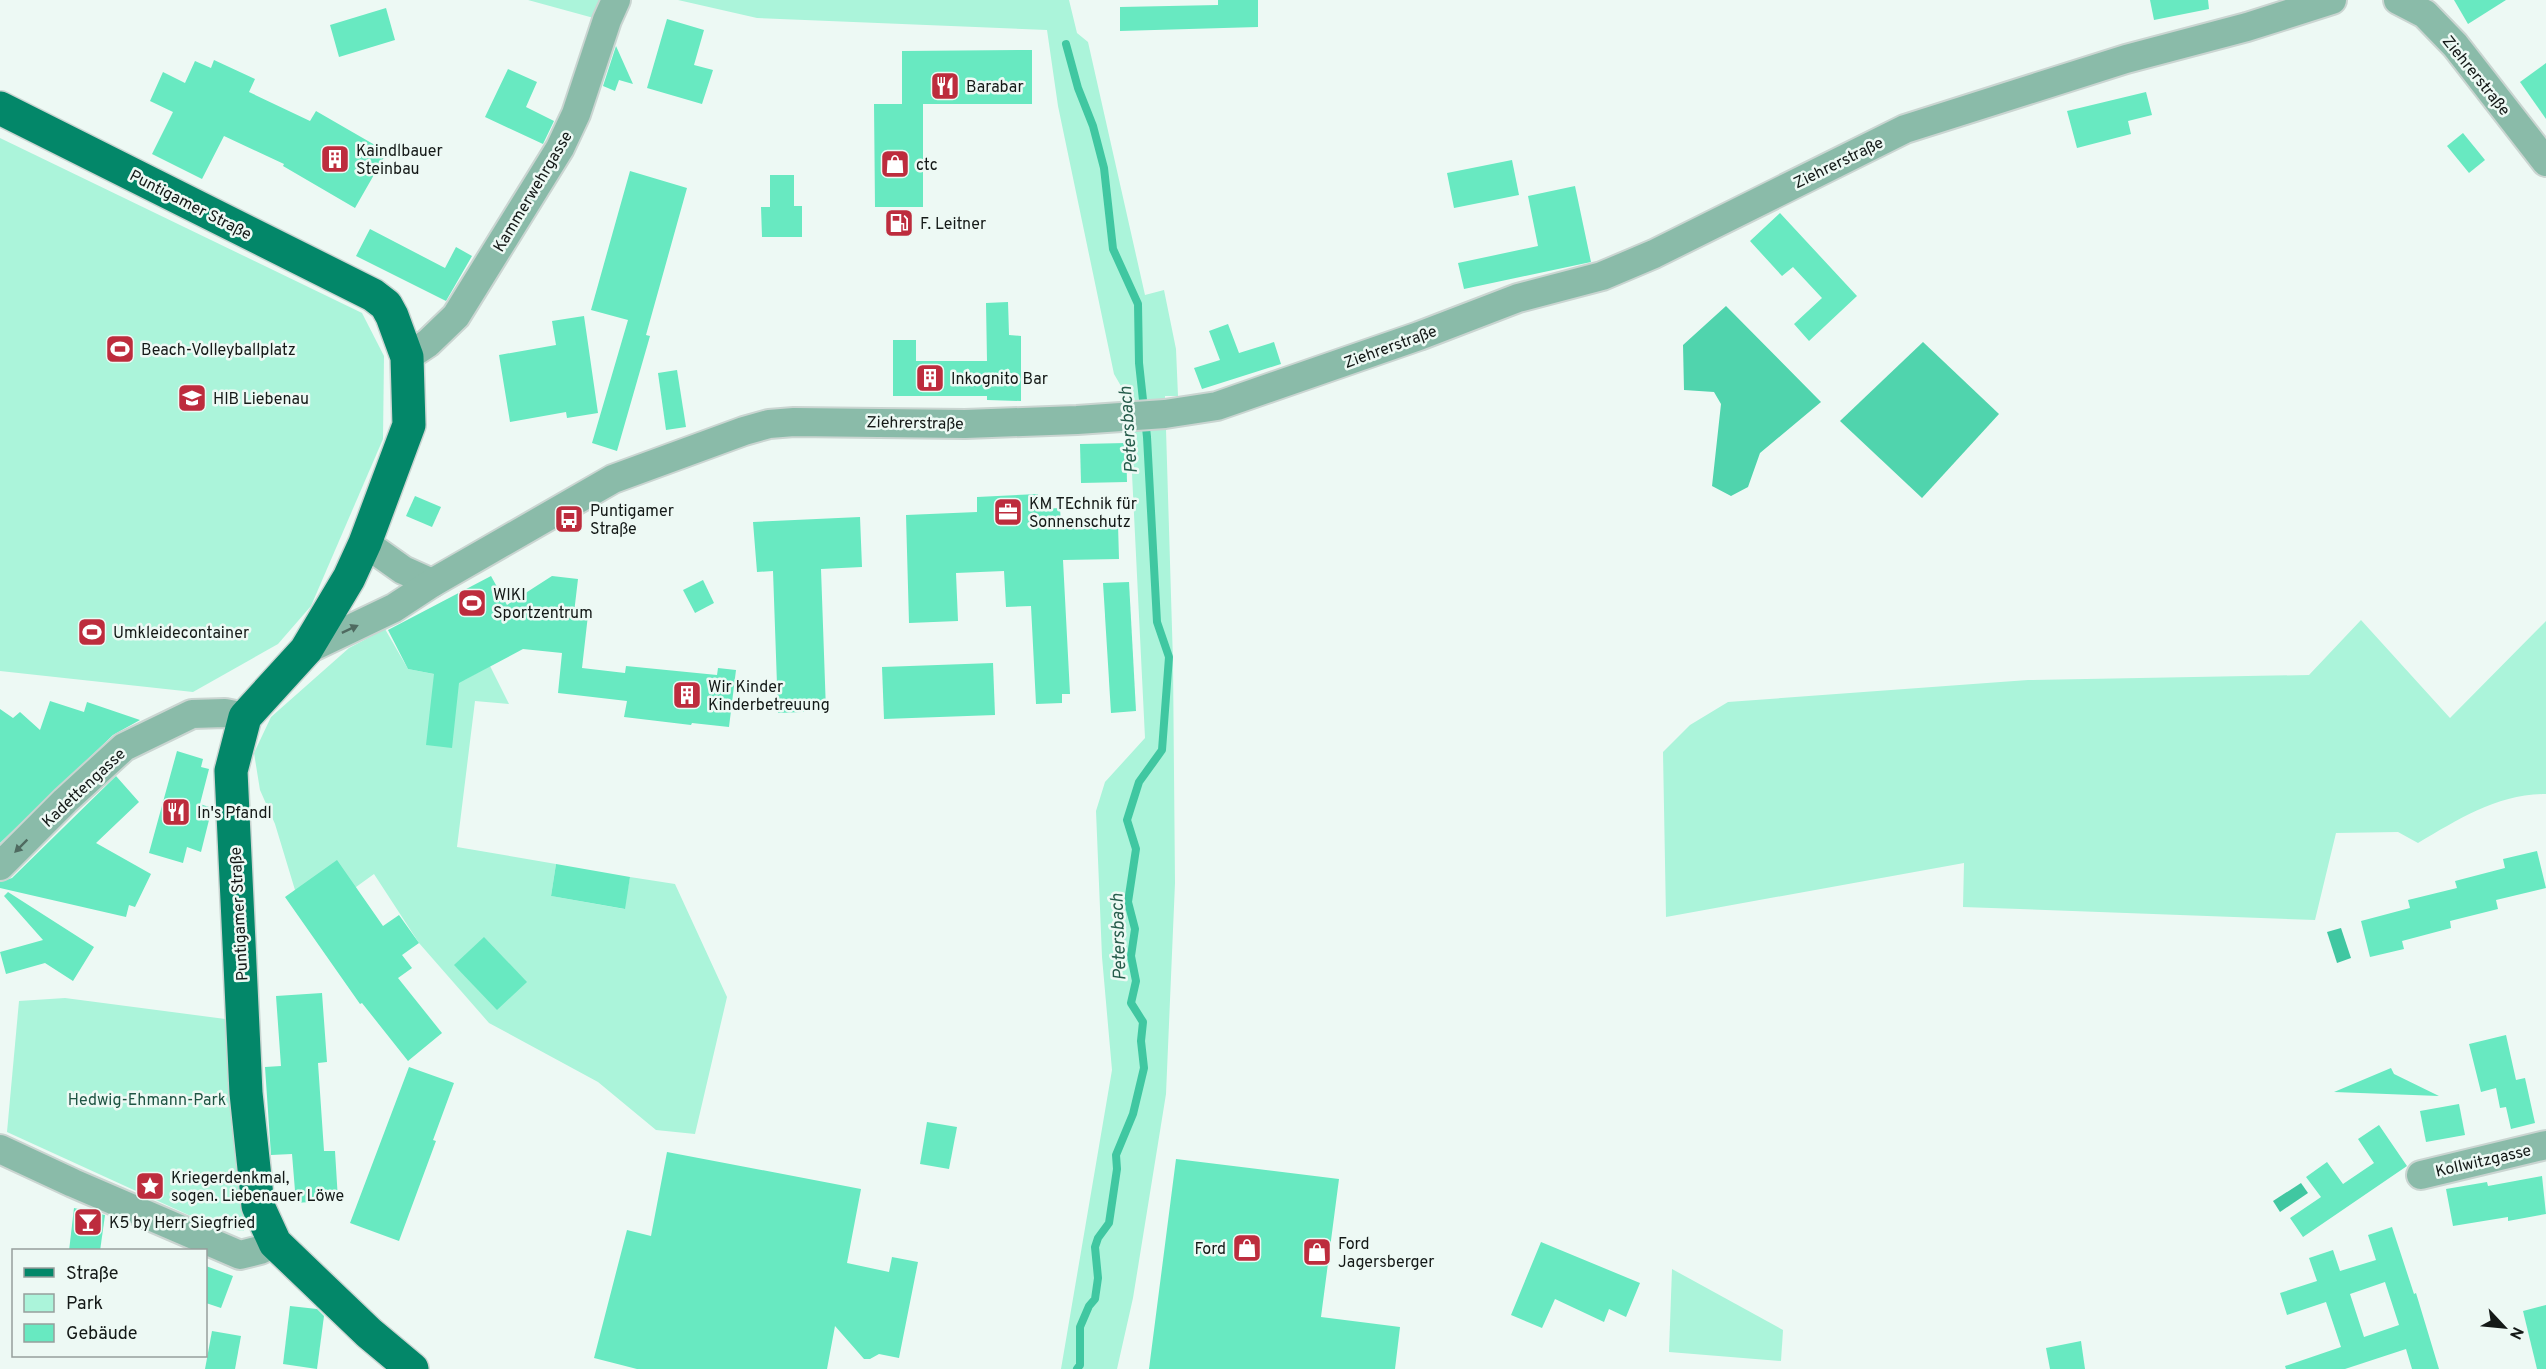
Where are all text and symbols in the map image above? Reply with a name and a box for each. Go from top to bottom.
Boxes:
street label: Ziehrerstraße [2437,32,2514,120]
restaurant icon: Barabar [929,70,961,102]
place label: Barabar [966,78,1024,98]
street label: Kammerwehrgasse [490,128,578,256]
street label: Ziehrerstraße [1791,133,1887,194]
place label: Kaindlbauer Steinbau [356,142,443,180]
building icon: Kaindlbauer Steinbau [319,143,351,175]
shop icon: ctc [879,148,911,180]
place label: ctc [916,156,938,176]
street label: Puntigamer Straße [126,166,255,245]
fuel station icon: F. Leitner [883,207,915,239]
place label: F. Leitner [920,215,986,235]
street label: Ziehrerstraße [1341,322,1440,374]
sports icon: Beach-Volleyballplatz [104,333,136,365]
place label: Beach-Volleyballplatz [141,341,296,361]
building icon: Inkognito Bar [914,362,946,394]
place label: Inkognito Bar [951,370,1048,390]
school or university icon: HIB Liebenau [176,382,208,414]
water label: Petersbach [1115,385,1144,474]
place label: HIB Liebenau [213,390,309,410]
street label: Ziehrerstraße [866,413,964,435]
place label: KM TEchnik für Sonnenschutz [1029,495,1137,533]
office icon: KM TEchnik für Sonnenschutz [992,496,1024,528]
place label: Puntigamer Straße [590,502,674,540]
bus stop icon: Puntigamer Straße [553,503,585,535]
place label: WIKI Sportzentrum [493,586,593,624]
sports icon: WIKI Sportzentrum [456,587,488,619]
sports icon: Umkleidecontainer [76,616,108,648]
place label: Umkleidecontainer [113,624,249,644]
one-way arrow [342,625,359,634]
place label: Wir Kinder Kinderbetreuung [708,678,830,716]
building icon: Wir Kinder Kinderbetreuung [671,679,703,711]
street label: Kadettengasse [38,745,130,832]
restaurant icon: In's Pfandl [160,796,192,828]
place label: In's Pfandl [197,804,272,824]
one-way arrow [15,838,29,852]
street label: Puntigamer Straße [226,846,254,982]
water label: Petersbach [1106,893,1133,981]
park label: Hedwig-Ehmann-Park [68,1091,226,1111]
street label: Kollwitzgasse [2434,1141,2533,1183]
place label: Kriegerdenkmal, sogen. Liebenauer Löwe [171,1169,344,1207]
place icon: Kriegerdenkmal, sogen. Liebenauer Löwe [134,1170,166,1202]
bar icon: K5 by Herr Siegfried [72,1206,104,1238]
place label: K5 by Herr Siegfried [109,1214,255,1234]
shop icon: Ford [1231,1232,1263,1264]
place label: Ford Jagersberger [1338,1235,1434,1273]
shop icon: Ford Jagersberger [1301,1236,1333,1268]
place label: Ford [1195,1240,1226,1260]
legend [12,1249,207,1357]
text: Straße [66,1263,118,1286]
text: Park [66,1293,103,1316]
north arrow [2474,1297,2534,1357]
text: Gebäude [66,1323,138,1346]
text: N [2504,1323,2527,1342]

